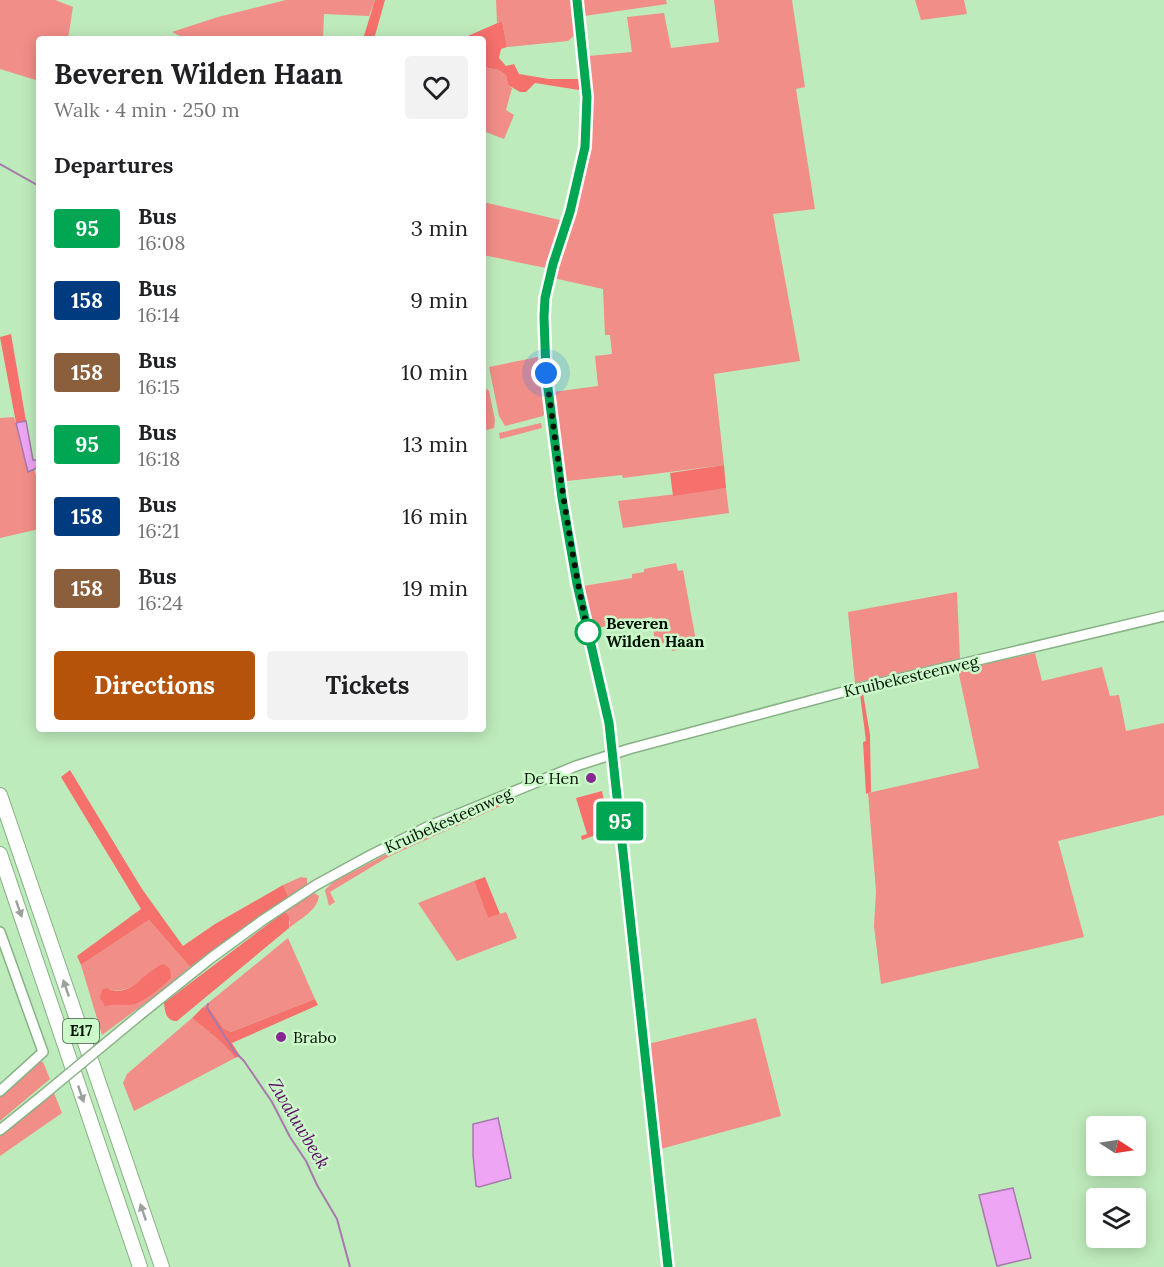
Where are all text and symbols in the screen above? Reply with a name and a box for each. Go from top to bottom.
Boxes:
text: Beveren Wilden Haan [54,56,343,92]
button: heart [405,56,468,119]
text: Walk · 4 min · 250 m [54,97,240,122]
text: Departures [54,151,173,179]
text: Bus [138,202,177,230]
text: 3 min [411,214,468,242]
text: 95 [75,215,99,242]
text: 16:08 [138,230,186,255]
text: Bus [138,274,177,302]
text: 9 min [410,286,468,314]
text: 158 [71,287,103,314]
text: 16:14 [138,302,180,327]
text: Bus [138,346,177,374]
text: 10 min [401,358,468,386]
your location [531,358,561,388]
text: 158 [71,359,103,386]
text: 16:15 [138,374,180,399]
text: Bus [138,418,177,446]
text: 13 min [403,430,468,458]
text: 95 [75,431,99,458]
text: 16:18 [138,446,180,471]
text: Bus [138,490,177,518]
text: 16 min [402,502,468,530]
text: 158 [71,503,103,530]
text: 16:21 [138,518,180,543]
text: Bus [138,562,177,590]
text: 19 min [402,574,468,602]
text: 158 [71,575,103,602]
text: 16:24 [138,590,183,615]
place label: Beveren Wilden Haan [606,613,704,651]
marker: Beveren Wilden Haan [575,619,601,645]
button: Directions [54,651,255,720]
button: Tickets [267,651,468,720]
street label: Kruibekesteenweg [842,651,981,701]
place label: De Hen [524,768,579,788]
marker: De Hen [584,771,598,785]
street label: Kruibekesteenweg [381,782,516,857]
line badge: 95 [593,802,647,840]
text: 95 [608,808,632,835]
one-way arrow [14,900,24,918]
one-way arrow [61,978,71,996]
road number: E17 [63,1019,99,1043]
place label: Brabo [293,1027,337,1047]
marker: Brabo [274,1030,288,1044]
water label: Zwaluwbeek [264,1075,335,1173]
one-way arrow [77,1085,87,1103]
north arrow [1086,1116,1146,1176]
map controls [1086,1116,1146,1248]
button: layers [1086,1188,1146,1248]
one-way arrow [138,1203,148,1221]

